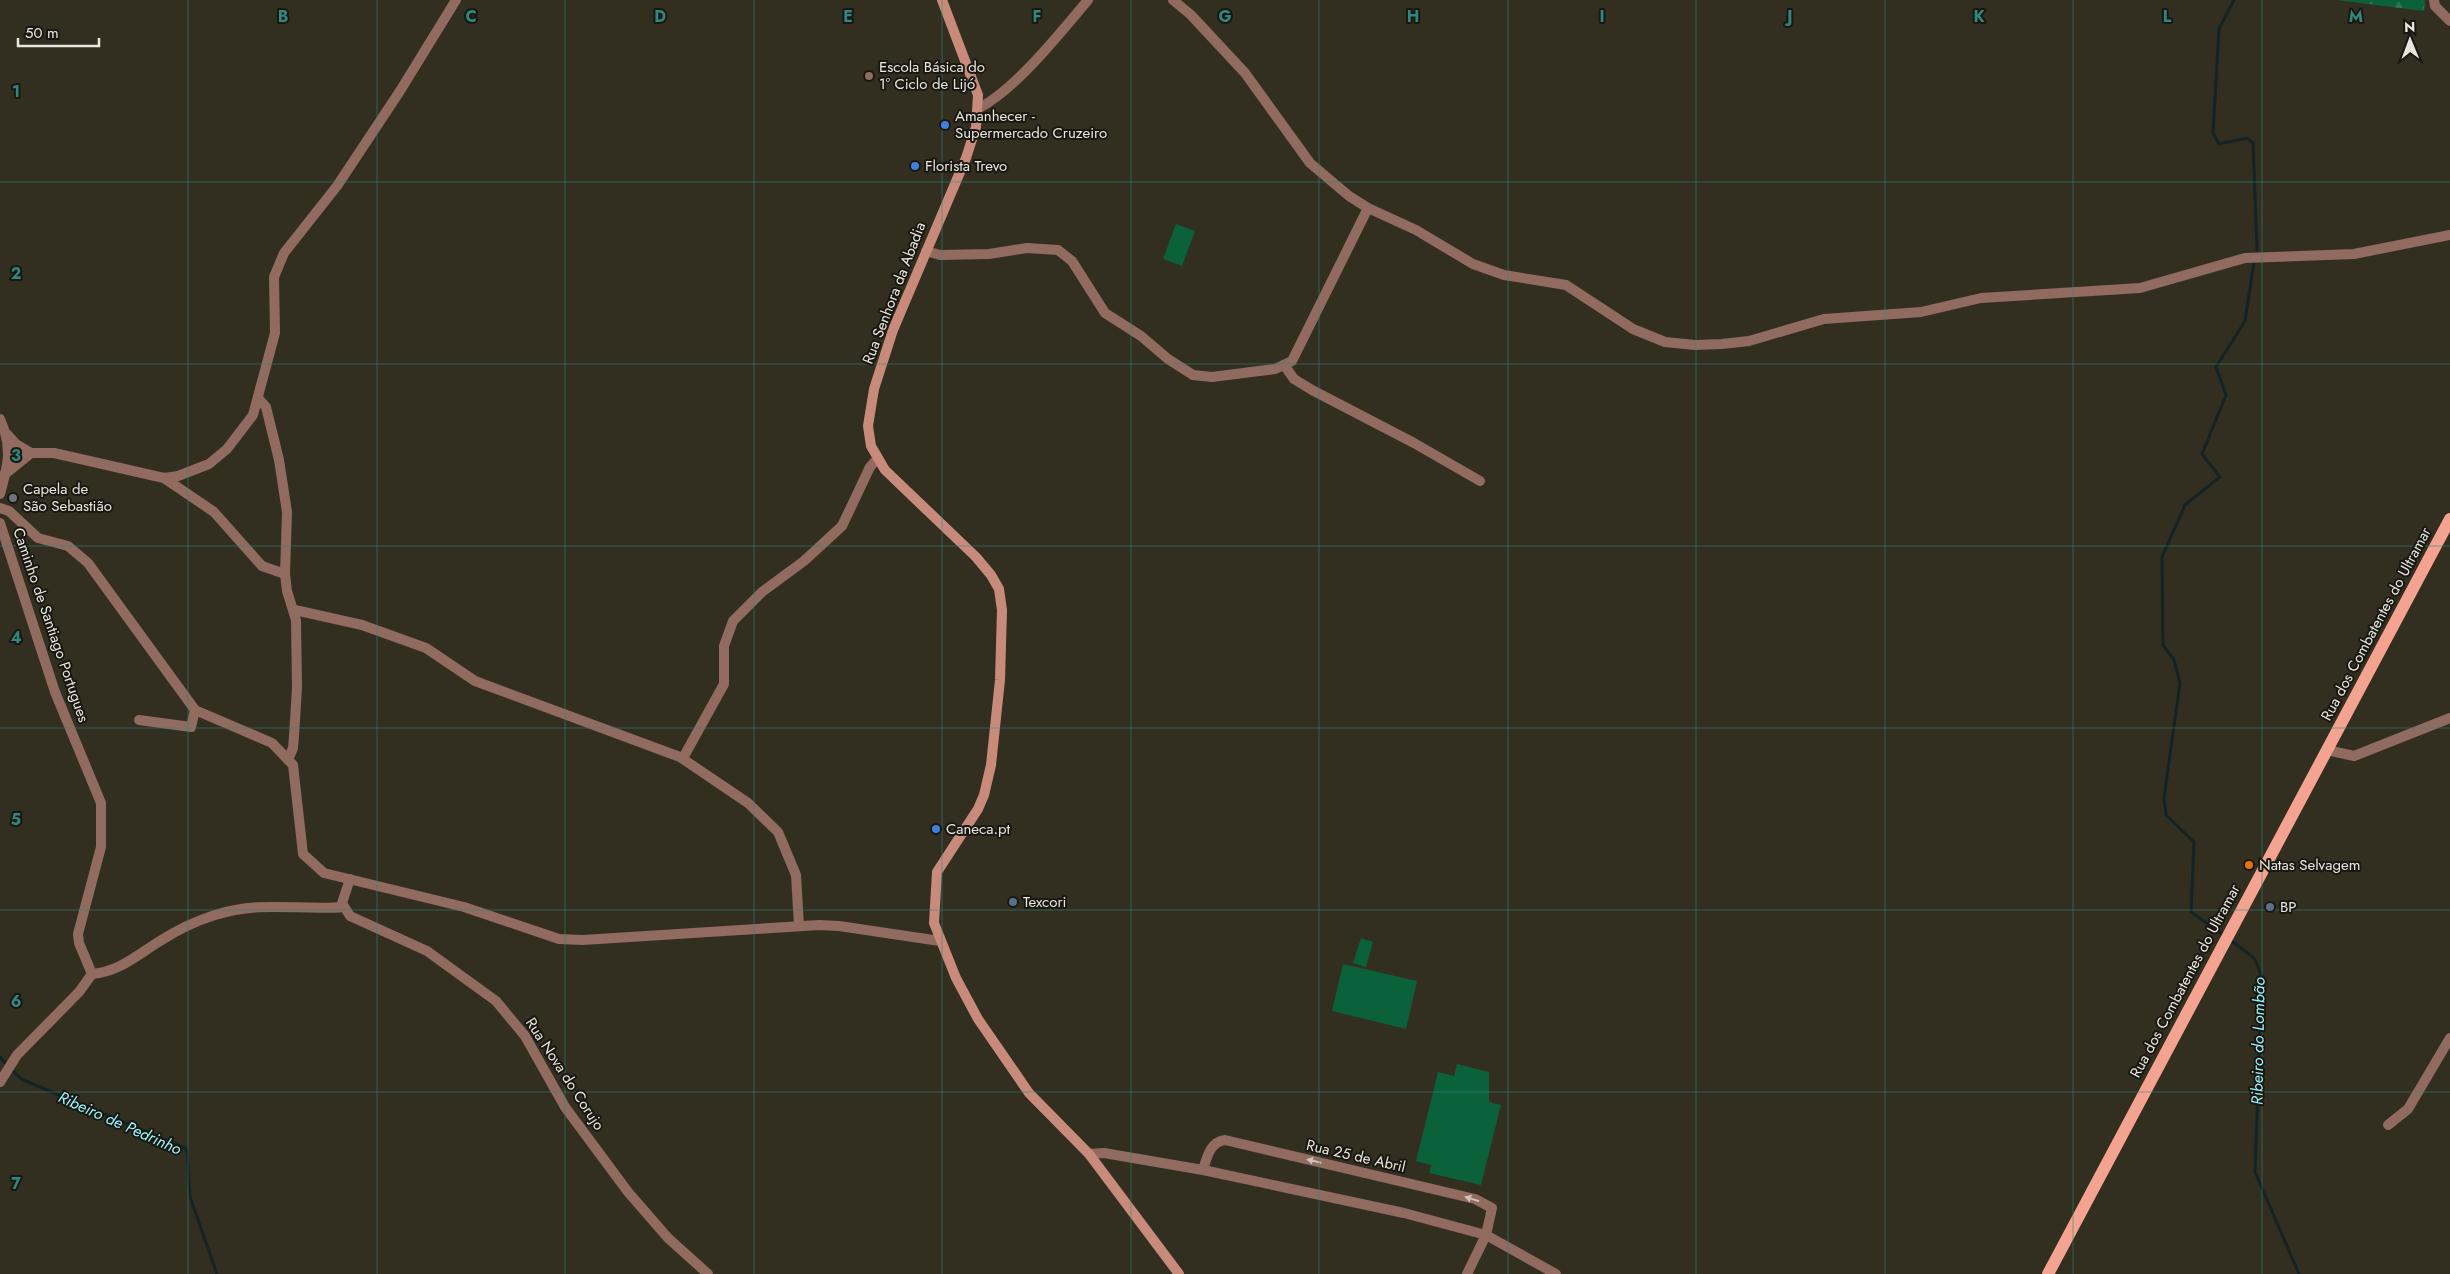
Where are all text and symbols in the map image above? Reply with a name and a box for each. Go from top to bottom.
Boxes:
text: B [278,5,288,28]
text: C [465,5,477,28]
text: D [654,5,666,28]
text: E [843,5,853,28]
text: F [1033,5,1041,28]
text: G [1218,5,1232,28]
text: H [1407,5,1419,28]
text: I [1599,5,1605,28]
text: J [1784,5,1793,28]
text: K [1973,5,1985,28]
text: L [2163,5,2172,28]
text: M [2349,5,2363,28]
scale bar [18,15,99,47]
north arrow [2385,15,2435,65]
text: N [2404,17,2416,37]
text: 50 m [25,22,59,44]
place label: Escola Básica do 1º Ciclo de Lijó [879,56,985,95]
marker: Escola Básica do 1º Ciclo de Lijó [863,70,875,82]
text: 1 [12,80,20,103]
place label: Amanhecer - Supermercado Cruzeiro [955,105,1107,144]
marker: Amanhecer - Supermercado Cruzeiro [939,119,951,131]
place label: Florista Trevo [925,155,1007,177]
marker: Florista Trevo [909,160,921,172]
street label: Rua Senhora da Abadia [857,219,931,367]
text: 2 [11,262,21,285]
text: 3 [11,444,21,467]
place label: Capela de São Sebastião [23,478,112,517]
marker: Capela de São Sebastião [7,492,19,504]
street label: Rua dos Combatentes do Ultramar [2315,523,2437,725]
street label: Caminho de Santiago Portugues [7,525,95,725]
text: 4 [10,626,22,649]
text: 5 [11,808,21,831]
place label: Caneca.pt [946,818,1011,840]
marker: Caneca.pt [930,823,942,835]
place label: Natas Selvagem [2259,854,2360,876]
marker: Natas Selvagem [2243,859,2255,871]
street label: Rua dos Combatentes do Ultramar [2124,880,2246,1082]
place label: Texcori [1023,891,1066,913]
marker: Texcori [1007,896,1019,908]
place label: BP [2280,896,2297,918]
marker: BP [2264,901,2276,913]
water label: Ribeiro do Lombão [2245,976,2271,1105]
text: 6 [11,990,21,1013]
street label: Rua Nova do Corujo [520,1013,610,1135]
water label: Ribeiro de Pedrinho [55,1086,186,1161]
street label: Rua 25 de Abril [1304,1134,1408,1178]
one-way arrow [1307,1157,1322,1165]
text: 7 [11,1172,21,1195]
one-way arrow [1465,1195,1480,1203]

